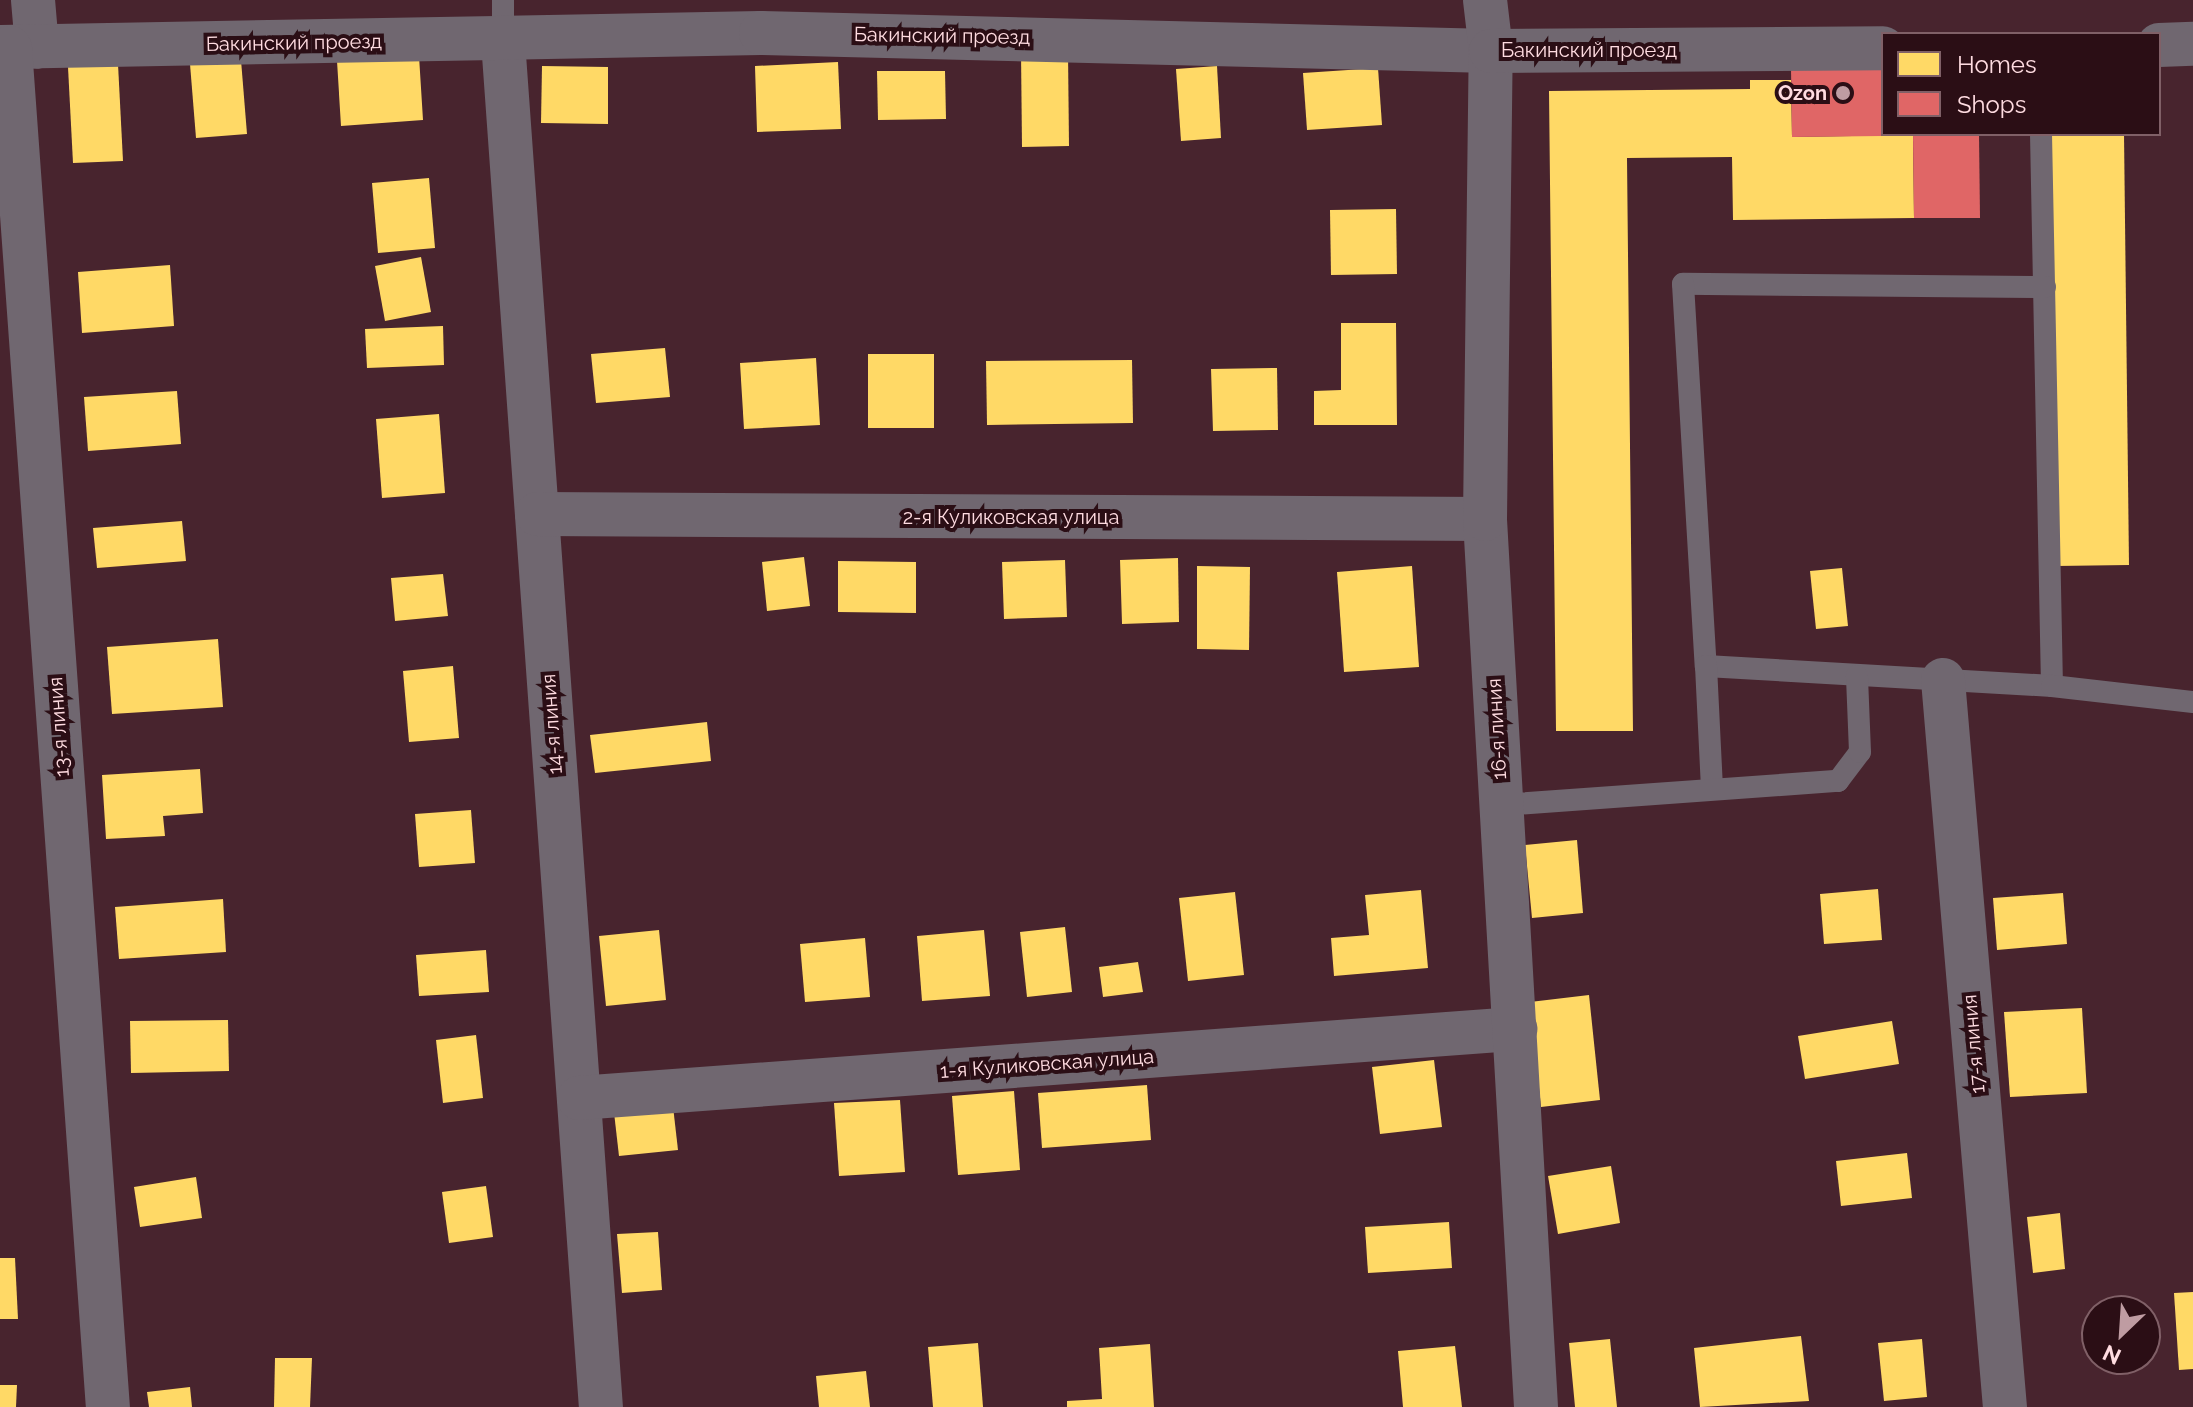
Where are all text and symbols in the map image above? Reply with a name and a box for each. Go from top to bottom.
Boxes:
street label: Бакинский проезд [854,22,1030,50]
street label: Бакинский проезд [206,29,382,57]
legend [1881,32,2161,136]
street label: Бакинский проезд [1501,38,1677,62]
text: Homes [1957,50,2037,79]
place label: Ozon [1778,81,1827,105]
marker: Ozon [1834,84,1852,102]
text: Shops [1957,90,2026,119]
street label: 2-я Куликовская улица [902,505,1120,529]
street label: 14-я линия [537,673,567,775]
street label: 13-я линия [44,676,74,778]
street label: 16-я линия [1482,678,1512,780]
street label: 17-я линия [1958,993,1990,1095]
street label: 1-я Куликовская улица [939,1045,1155,1083]
north arrow [2081,1295,2161,1375]
text: N [2099,1340,2125,1370]

